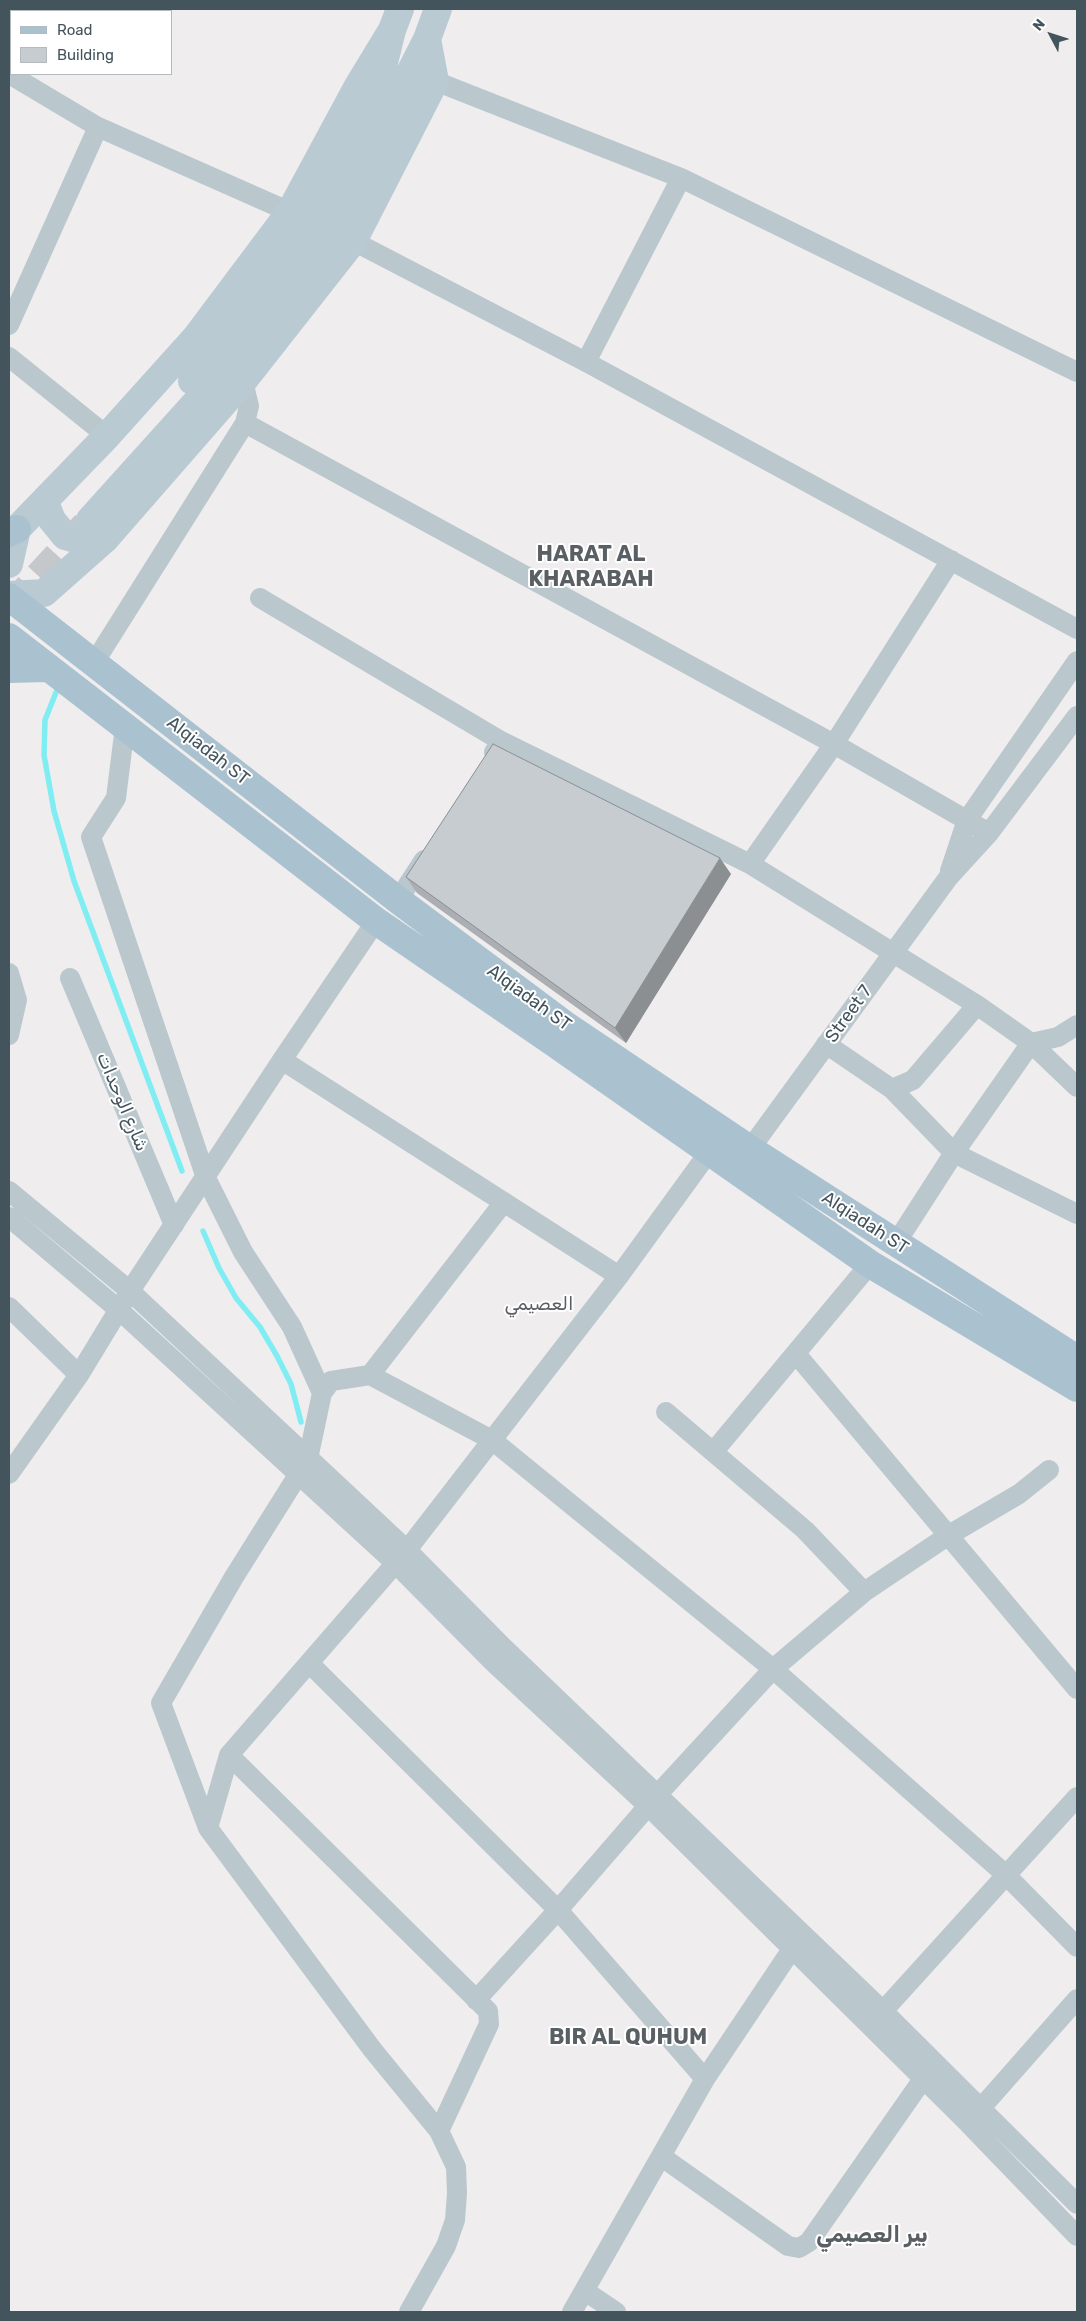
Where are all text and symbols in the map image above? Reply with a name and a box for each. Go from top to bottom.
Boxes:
legend [10,10,172,75]
north arrow [1026,10,1076,60]
text: N [1029,16,1049,34]
text: Road [57,21,93,39]
text: Building [57,46,114,64]
district label: HARAT AL KHARABAH [523,542,659,594]
street label: Alqiadah ST [162,712,254,790]
street label: Alqiadah ST [483,960,575,1036]
street label: Street 7 [821,981,877,1047]
street label: شارع الوحدات [92,1049,152,1155]
street label: Alqiadah ST [818,1187,912,1259]
district label: العصيمي [504,1294,574,1316]
district label: BIR AL QUHUM [541,2025,715,2051]
district label: بير العصيمي [816,2223,928,2249]

